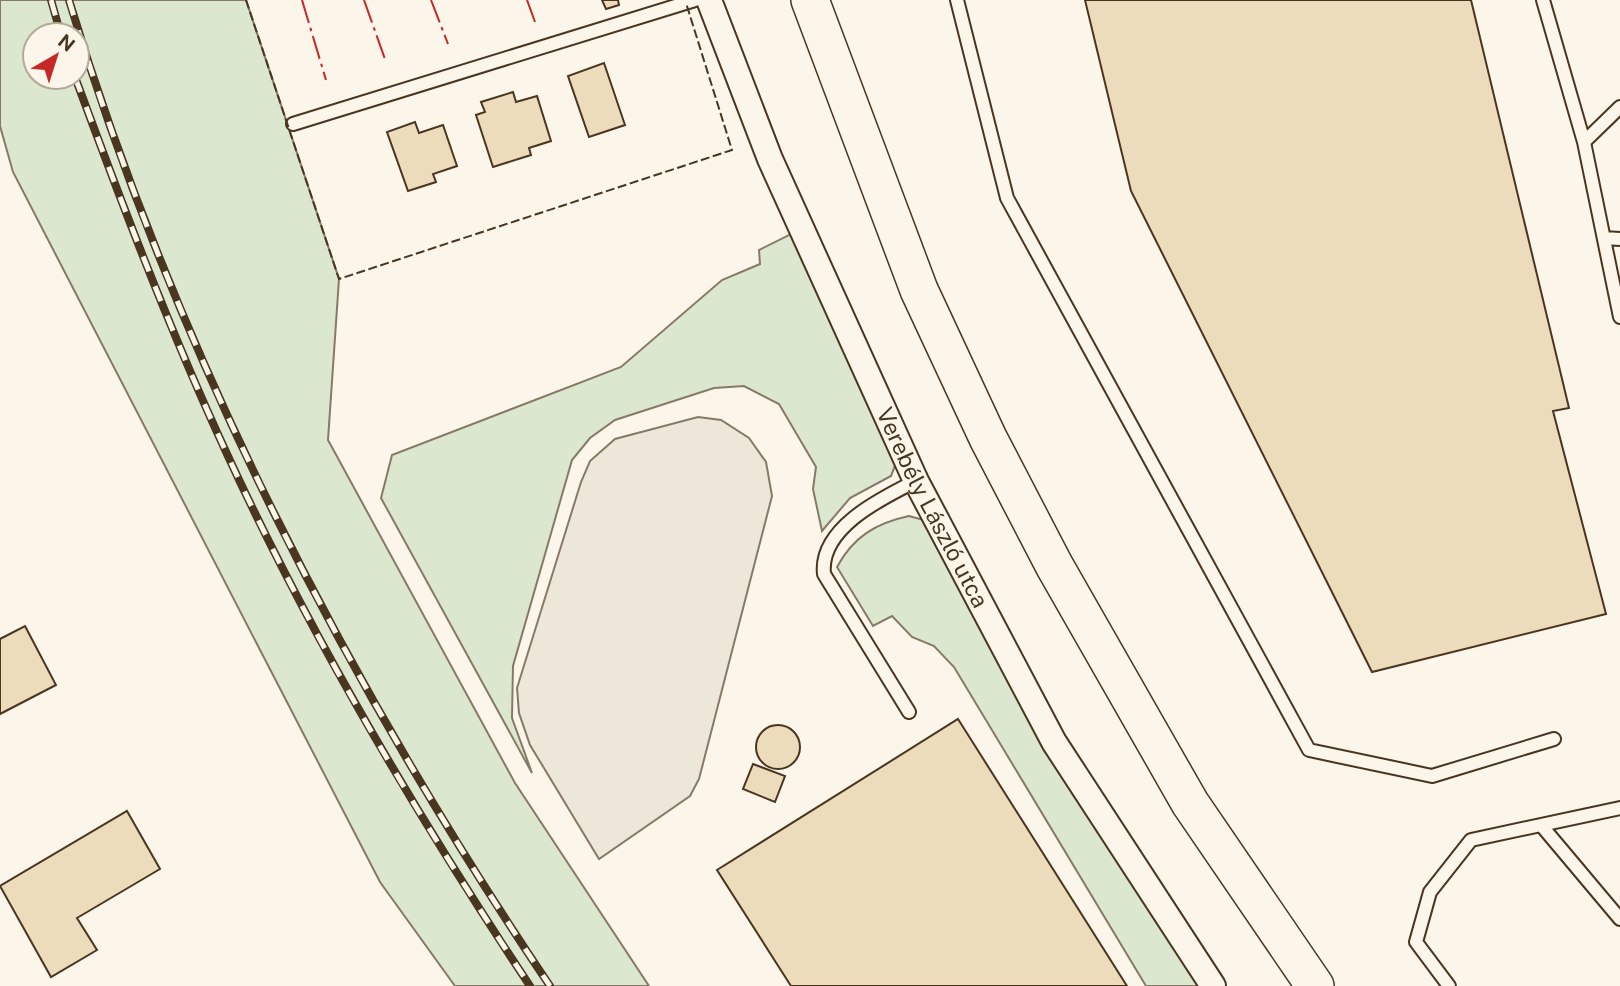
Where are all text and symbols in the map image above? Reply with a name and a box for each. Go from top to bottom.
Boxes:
north arrow [21,21,91,91]
text: N [54,30,79,56]
street label: Verebély László utca [871,403,994,612]

